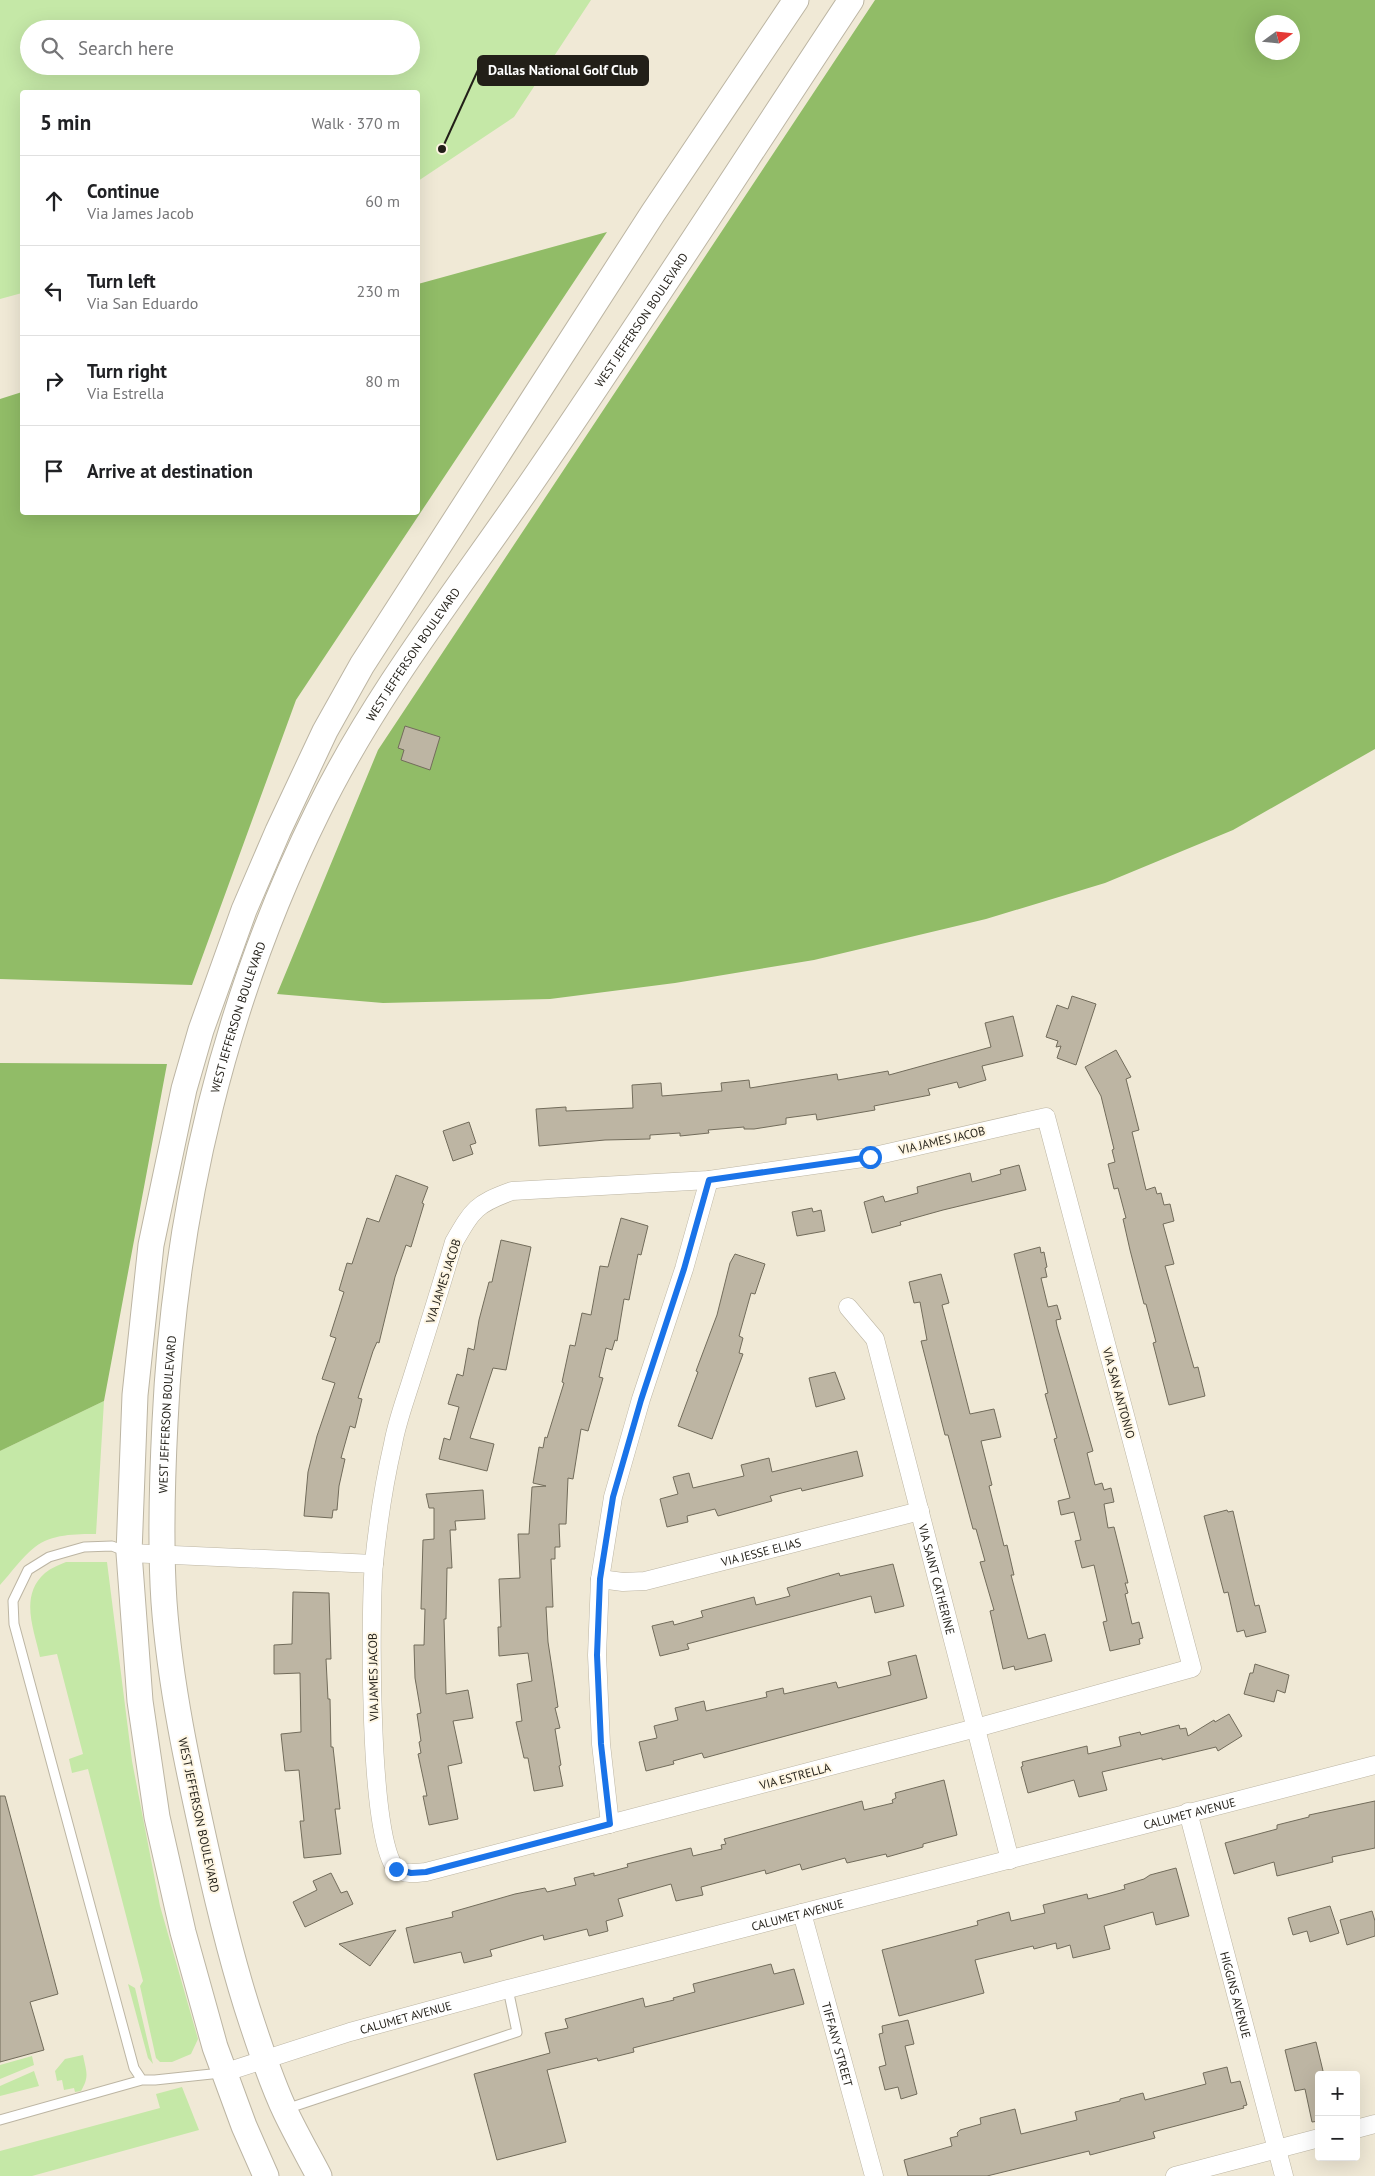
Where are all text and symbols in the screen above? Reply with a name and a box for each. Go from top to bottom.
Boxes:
north arrow [1255,15,1300,60]
search box [20,20,420,75]
icon: search [38,34,66,62]
text: Search here [78,36,174,60]
callout: Dallas National Golf Club [478,56,648,85]
text: Dallas National Golf Club [488,61,638,79]
text: 5 min [40,109,91,136]
text: Walk · 370 m [311,113,400,133]
text: Continue [87,179,159,203]
icon: ahead [40,187,68,215]
text: 60 m [365,191,400,211]
text: Via James Jacob [87,203,194,223]
street label: WEST JEFFERSON BOULEVARD [591,250,691,390]
text: Turn left [87,269,156,293]
icon: left [40,277,68,305]
text: 230 m [357,281,400,301]
text: Via San Eduardo [87,293,198,313]
text: Turn right [87,359,167,383]
icon: right [40,367,68,395]
text: 80 m [365,371,400,391]
text: Via Estrella [87,383,164,403]
icon: arrive [40,457,68,485]
text: Arrive at destination [87,459,253,483]
street label: WEST JEFFERSON BOULEVARD [362,584,463,724]
street label: WEST JEFFERSON BOULEVARD [207,939,268,1094]
street label: VIA JAMES JACOB [896,1123,987,1157]
route start [859,1146,882,1169]
street label: VIA JAMES JACOB [422,1237,464,1326]
street label: WEST JEFFERSON BOULEVARD [155,1335,179,1493]
street label: VIA SAN ANTONIO [1099,1345,1138,1440]
street label: VIA SAINT CATHERINE [915,1521,959,1636]
street label: VIA JESSE ELIAS [719,1534,803,1569]
street label: VIA JAMES JACOB [365,1633,381,1722]
street label: WEST JEFFERSON BOULEVARD [175,1736,223,1894]
street label: VIA ESTRELLA [757,1759,832,1793]
street label: CALUMET AVENUE [1142,1794,1237,1832]
route end [385,1858,408,1881]
street label: CALUMET AVENUE [750,1895,845,1933]
street label: HIGGINS AVENUE [1218,1950,1255,2040]
street label: CALUMET AVENUE [358,1997,453,2037]
street label: TIFFANY STREET [819,2000,857,2088]
map controls [1315,2071,1360,2161]
button: + [1315,2071,1360,2116]
button: − [1315,2116,1360,2161]

